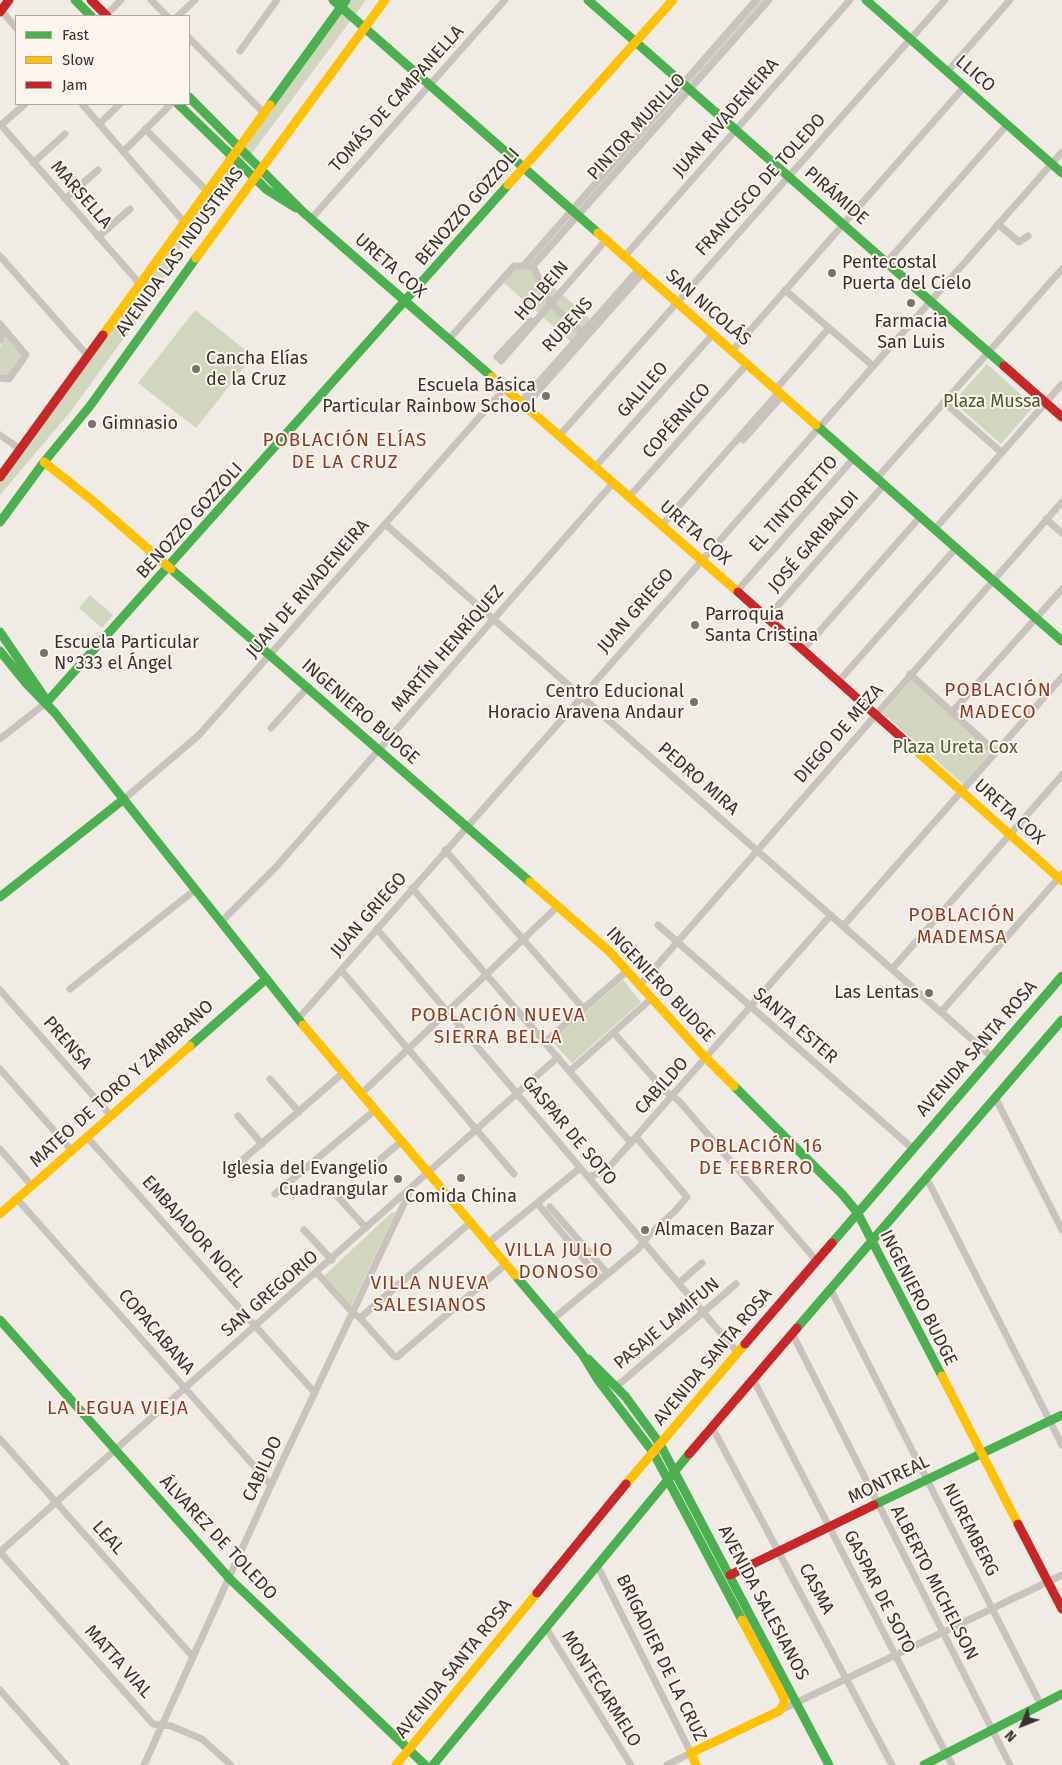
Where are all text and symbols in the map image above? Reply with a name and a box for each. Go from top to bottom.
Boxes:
legend [15,15,190,105]
street label: TOMÁS DE CAMPANELLA [325,21,469,177]
text: Fast [62,26,89,44]
text: Slow [62,51,94,69]
street label: LLICO [951,51,999,97]
street label: JUAN RIVADENEIRA [668,54,784,182]
street label: PINTOR MURILLO [583,69,691,185]
text: Jam [62,76,88,94]
street label: FRANCISCO DE TOLEDO [691,109,831,261]
street label: BENOZZO GOZZOLI [411,144,525,270]
street label: MARSELLA [46,157,116,233]
street label: PIRÁMIDE [800,162,872,230]
street label: AVENIDA LAS INDUSTRIAS [111,163,249,341]
street label: URETA COX [350,229,430,303]
place label: Pentecostal Puerta del Cielo [842,252,971,294]
street label: HOLBEIN [510,257,574,325]
street label: SAN NICOLÁS [661,265,755,351]
marker: Pentecostal Puerta del Cielo [826,267,838,279]
street label: RUBENS [538,293,598,357]
marker: Farmacia San Luis [905,297,917,309]
place label: Farmacia San Luis [874,311,948,354]
place label: Cancha Elías de la Cruz [206,348,308,390]
street label: GALILEO [613,358,673,422]
marker: Cancha Elías de la Cruz [190,363,202,375]
place label: Escuela Básica Particular Rainbow School [322,375,536,418]
street label: COPÉRNICO [638,379,716,463]
marker: Escuela Básica Particular Rainbow School [540,390,552,402]
park label: Plaza Mussa [943,391,1041,413]
place label: Gimnasio [102,413,178,435]
marker: Gimnasio [86,418,98,430]
district label: POBLACIÓN ELÍAS DE LA CRUZ [261,430,429,474]
street label: EL TINTORETTO [745,451,843,557]
street label: BENOZZO GOZZOLI [132,459,248,583]
street label: JOSÉ GARIBALDI [764,487,864,597]
street label: URETA COX [655,496,735,570]
street label: JUAN DE RIVADENEIRA [242,515,374,663]
street label: JUAN GRIEGO [593,564,679,658]
street label: MARTÍN HENRÍQUEZ [387,582,509,716]
place label: Parroquia Santa Cristina [705,604,818,646]
marker: Parroquia Santa Cristina [689,619,701,631]
place label: Escuela Particular N°333 el Ángel [54,632,199,674]
marker: Escuela Particular N°333 el Ángel [38,647,50,659]
street label: INGENIERO BUDGE [297,655,423,769]
street label: DIEGO DE MEZA [790,680,888,788]
district label: POBLACIÓN MADECO [943,680,1053,724]
place label: Centro Educional Horacio Aravena Andaur [487,681,684,724]
marker: Centro Educional Horacio Aravena Andaur [688,696,700,708]
park label: Plaza Ureta Cox [892,737,1018,759]
street label: PEDRO MIRA [653,738,743,820]
street label: URETA COX [969,775,1049,849]
street label: JUAN GRIEGO [326,868,412,962]
district label: POBLACIÓN MADEMSA [907,905,1017,949]
street label: INGENIERO BUDGE [601,923,719,1047]
street label: AVENIDA SANTA ROSA [912,977,1042,1121]
place label: Las Lentas [834,982,919,1004]
street label: SANTA ESTER [748,984,842,1068]
marker: Las Lentas [923,987,935,999]
street label: MATEO DE TORO Y ZAMBRANO [26,996,218,1172]
district label: POBLACIÓN NUEVA SIERRA BELLA [409,1005,587,1049]
street label: PRENSA [38,1012,96,1074]
street label: CABILDO [631,1053,693,1119]
street label: GASPAR DE SOTO [517,1072,621,1190]
district label: POBLACIÓN 16 DE FEBRERO [688,1136,824,1180]
place label: Iglesia del Evangelio Cuadrangular [222,1158,388,1200]
street label: EMBAJADOR NOEL [137,1171,249,1293]
marker: Comida China [455,1172,467,1184]
marker: Iglesia del Evangelio Cuadrangular [392,1173,404,1185]
place label: Comida China [405,1186,517,1208]
place label: Almacen Bazar [655,1219,774,1241]
marker: Almacen Bazar [639,1224,651,1236]
street label: INGENIERO BUDGE [875,1227,961,1369]
district label: VILLA JULIO DONOSO [503,1240,615,1284]
street label: SAN GREGORIO [217,1246,323,1342]
district label: VILLA NUEVA SALESIANOS [369,1273,491,1317]
street label: PASAJE LAMIFUN [610,1274,724,1374]
street label: AVENIDA SANTA ROSA [649,1284,777,1430]
street label: COPACABANA [113,1285,199,1379]
district label: LA LEGUA VIEJA [45,1398,191,1420]
street label: CABILDO [238,1433,288,1505]
street label: MONTREAL [845,1451,933,1509]
street label: ÁLVAREZ DE TOLEDO [155,1471,281,1605]
street label: NUREMBERG [937,1480,1003,1580]
street label: ALBERTO MICHELSON [886,1502,982,1664]
street label: LEAL [87,1517,129,1559]
street label: AVENIDA SALESIANOS [713,1522,813,1684]
street label: GASPAR DE SOTO [839,1527,919,1657]
street label: CASMA [794,1560,838,1618]
street label: BRIGADIER DE LA CRUZ [611,1571,711,1745]
street label: AVENIDA SANTA ROSA [391,1595,517,1743]
street label: MATTA VIAL [80,1621,156,1703]
street label: MONTECARMELO [557,1627,645,1751]
north arrow [997,1700,1047,1750]
text: N [1002,1727,1020,1745]

